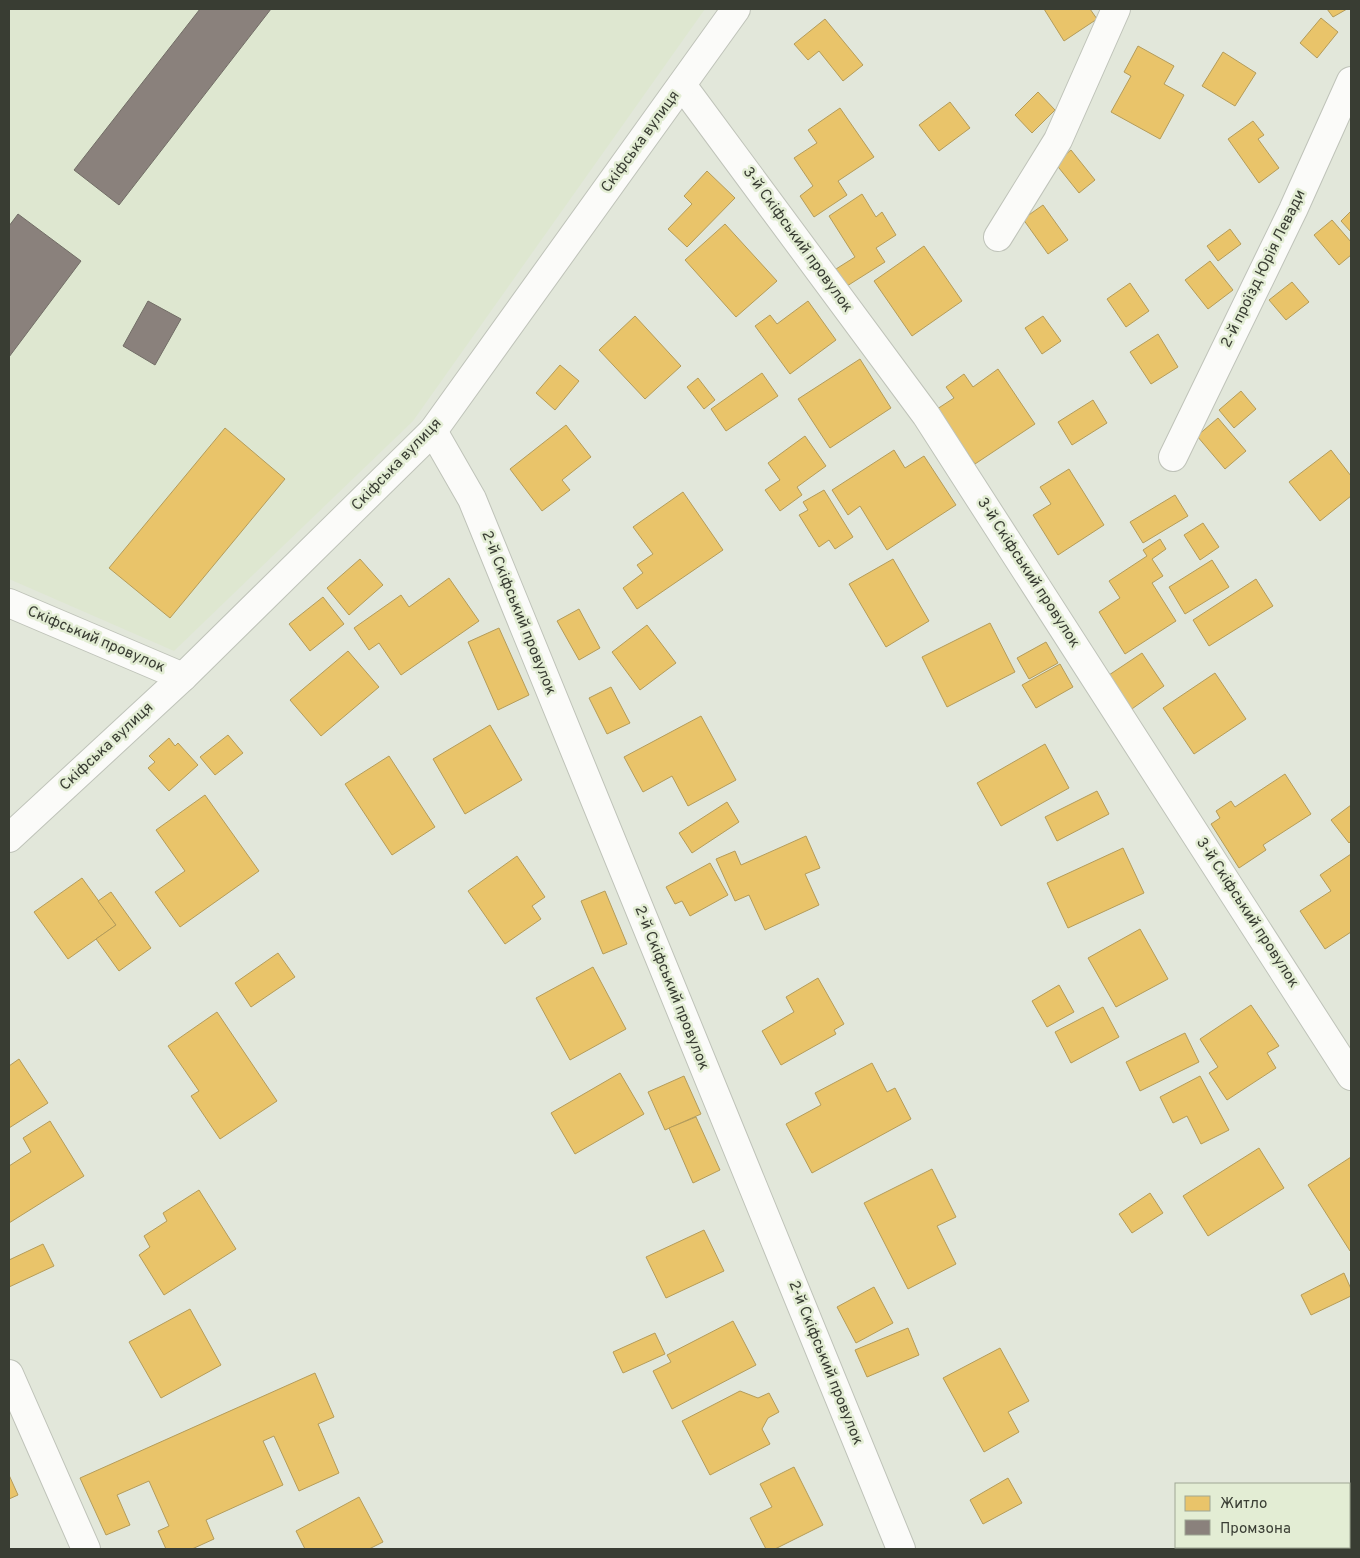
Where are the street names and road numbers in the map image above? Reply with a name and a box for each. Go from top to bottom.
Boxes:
street label: Скіфська вулиця [598,87,684,197]
street label: 3-й Скіфський провулок [738,164,856,316]
street label: 2-й проїзд Юрія Левади [1217,187,1311,351]
street label: Скіфська вулиця [348,415,446,515]
street label: 3-й Скіфський провулок [972,494,1084,652]
street label: 2-й Скіфський провулок [476,528,560,698]
street label: Скіфський провулок [24,602,168,678]
street label: Скіфська вулиця [56,699,158,795]
street label: 3-й Скіфський провулок [1191,834,1303,992]
street label: 2-й Скіфський провулок [629,903,713,1073]
street label: 2-й Скіфський провулок [783,1278,867,1448]

